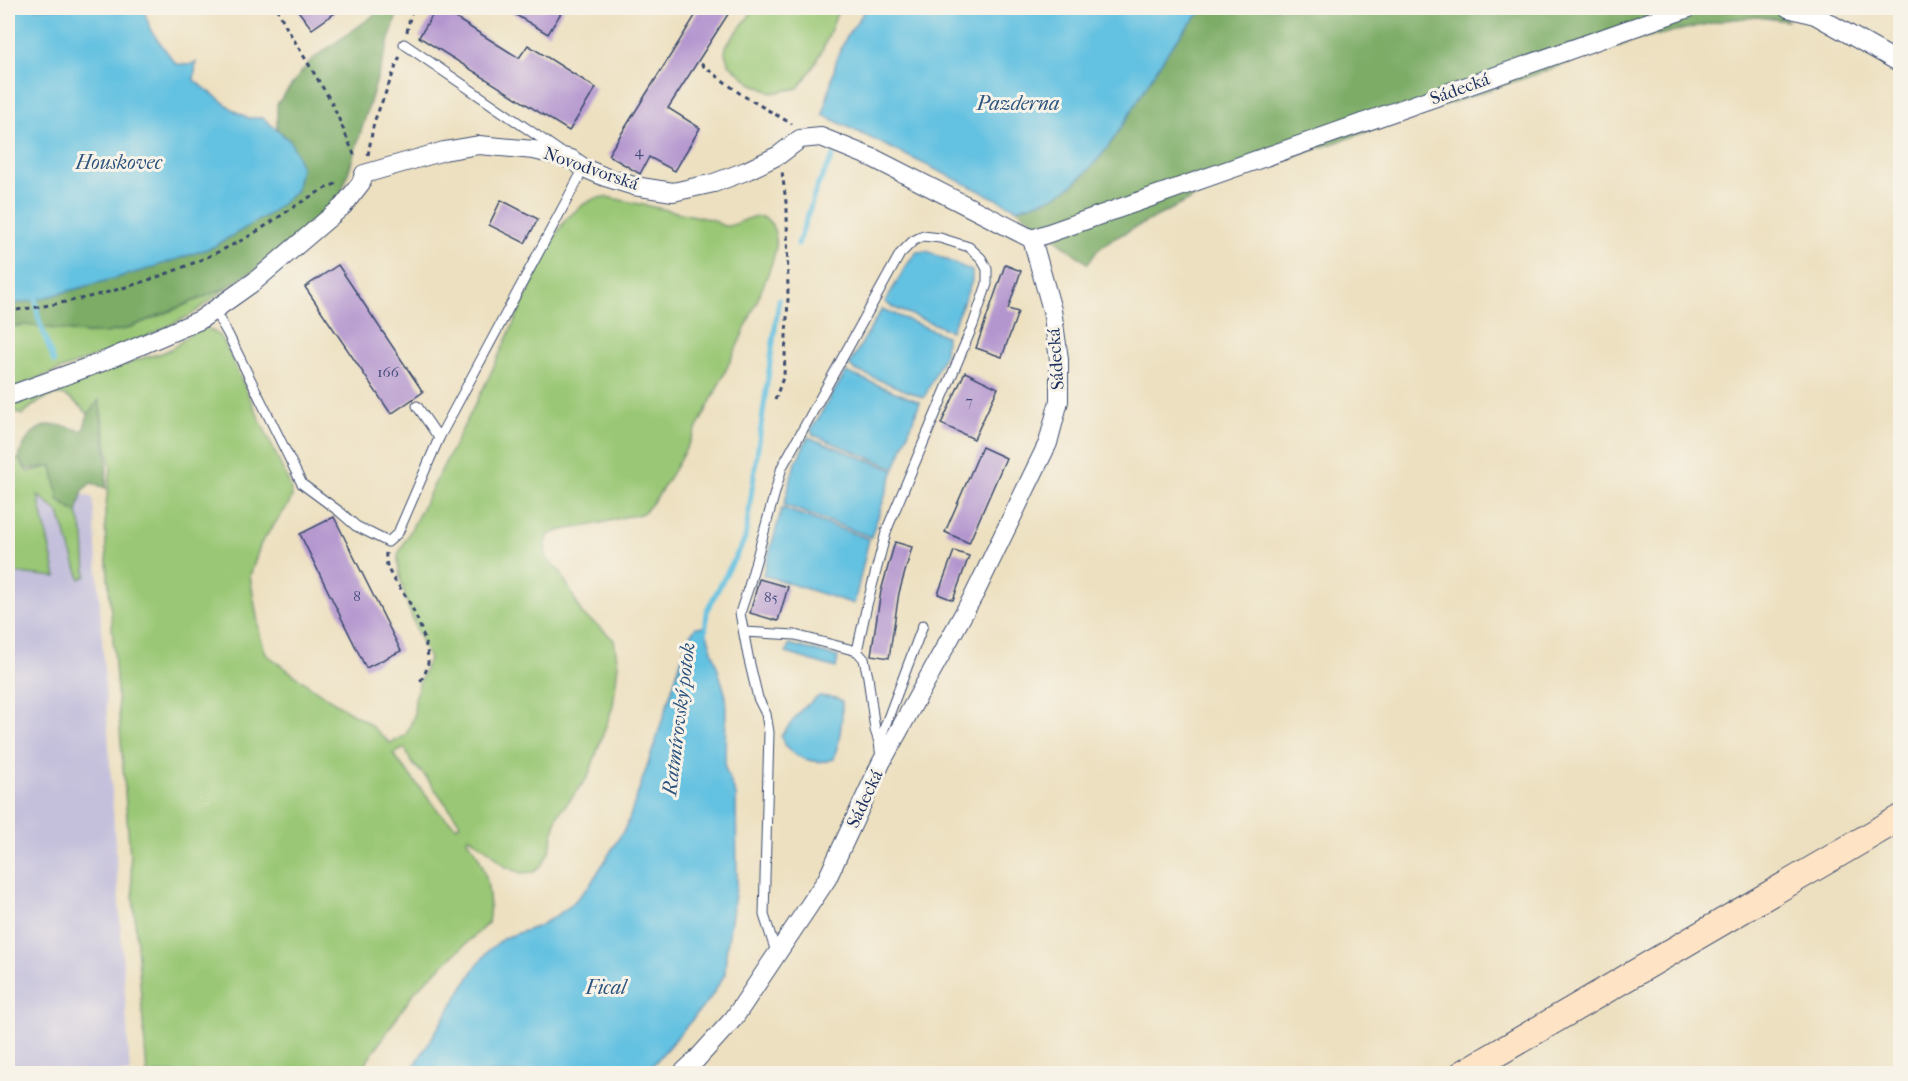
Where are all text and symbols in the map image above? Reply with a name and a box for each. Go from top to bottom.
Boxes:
street label: Sádecká [1427,68,1493,109]
water label: Pazderna [976,92,1059,115]
house number: 4 [635,142,645,160]
street label: Novodvorská [541,143,642,195]
water label: Houskovec [75,151,163,174]
street label: Sádecká [1043,327,1069,391]
house number: 166 [377,363,400,381]
house number: 7 [965,392,973,410]
house number: 8 [353,587,361,605]
house number: 85 [764,588,778,606]
water label: Ratmírovský potok [658,641,700,799]
street label: Sádecká [842,766,888,831]
water label: Fical [585,976,628,999]

